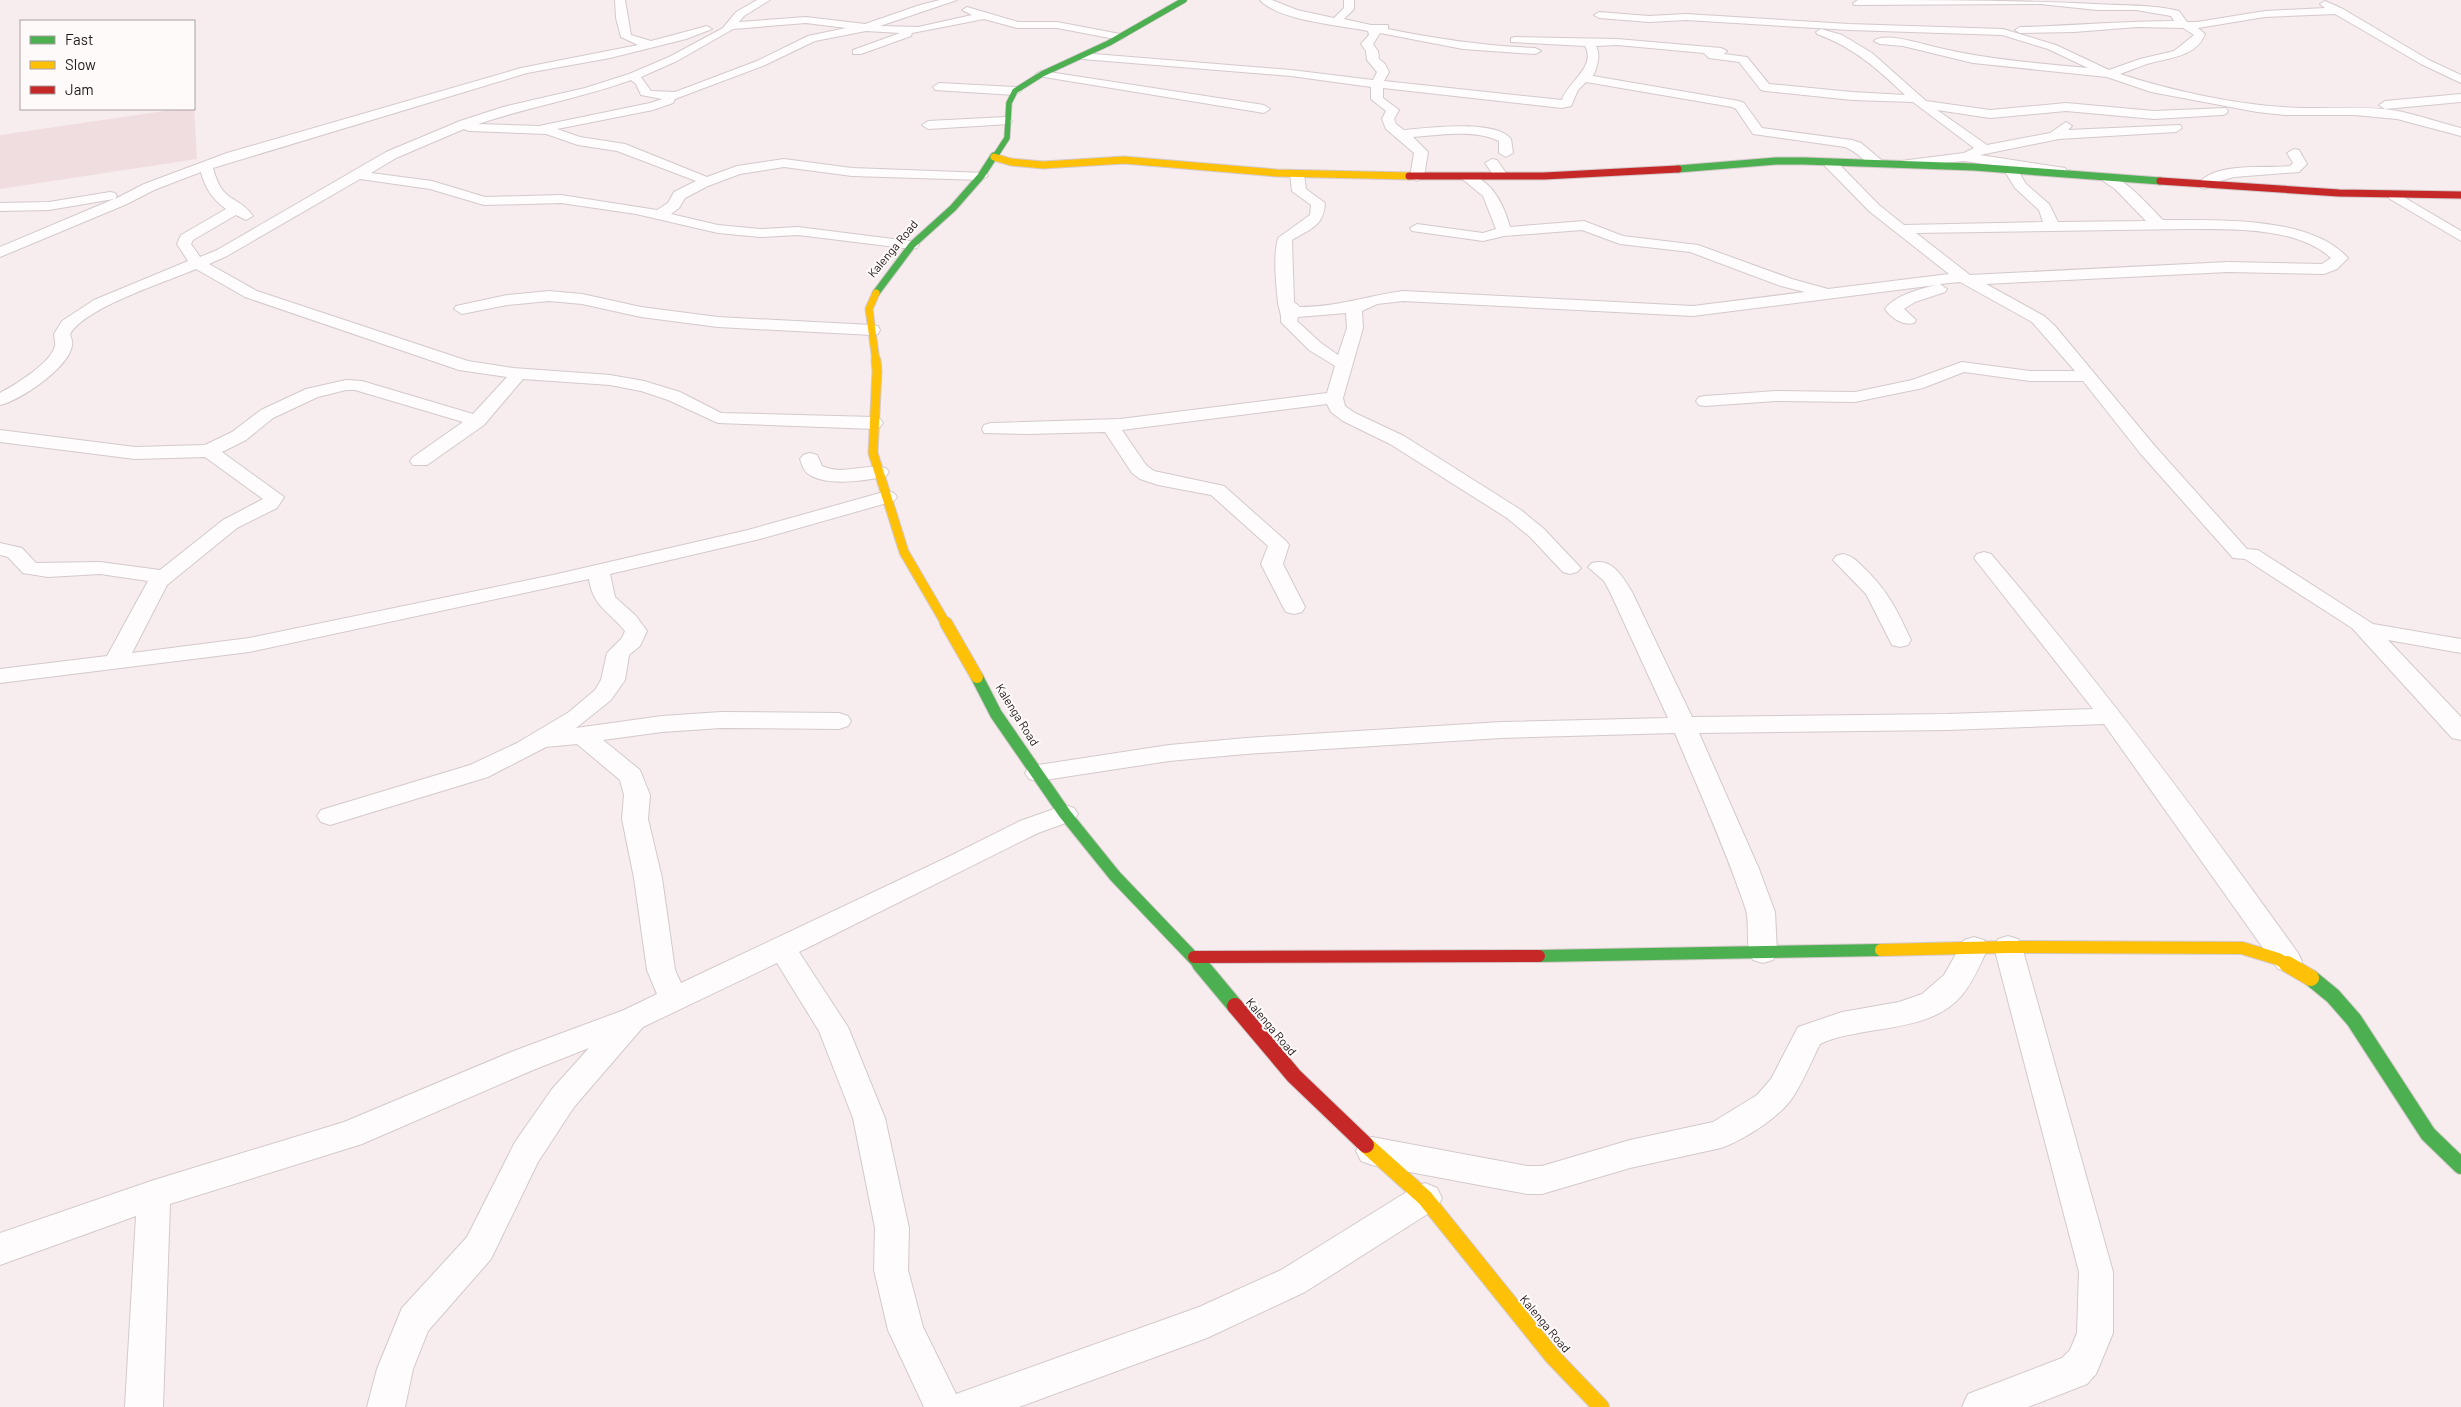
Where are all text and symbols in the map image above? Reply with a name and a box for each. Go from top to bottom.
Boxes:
legend [20,20,195,110]
text: Fast [65,30,93,48]
text: Slow [65,55,96,73]
text: Jam [65,80,94,98]
street label: Kalenga Road [864,217,920,280]
street label: Kalenga Road [993,681,1042,748]
street label: Kalenga Road [1244,995,1300,1058]
street label: Kalenga Road [1518,1292,1574,1355]

